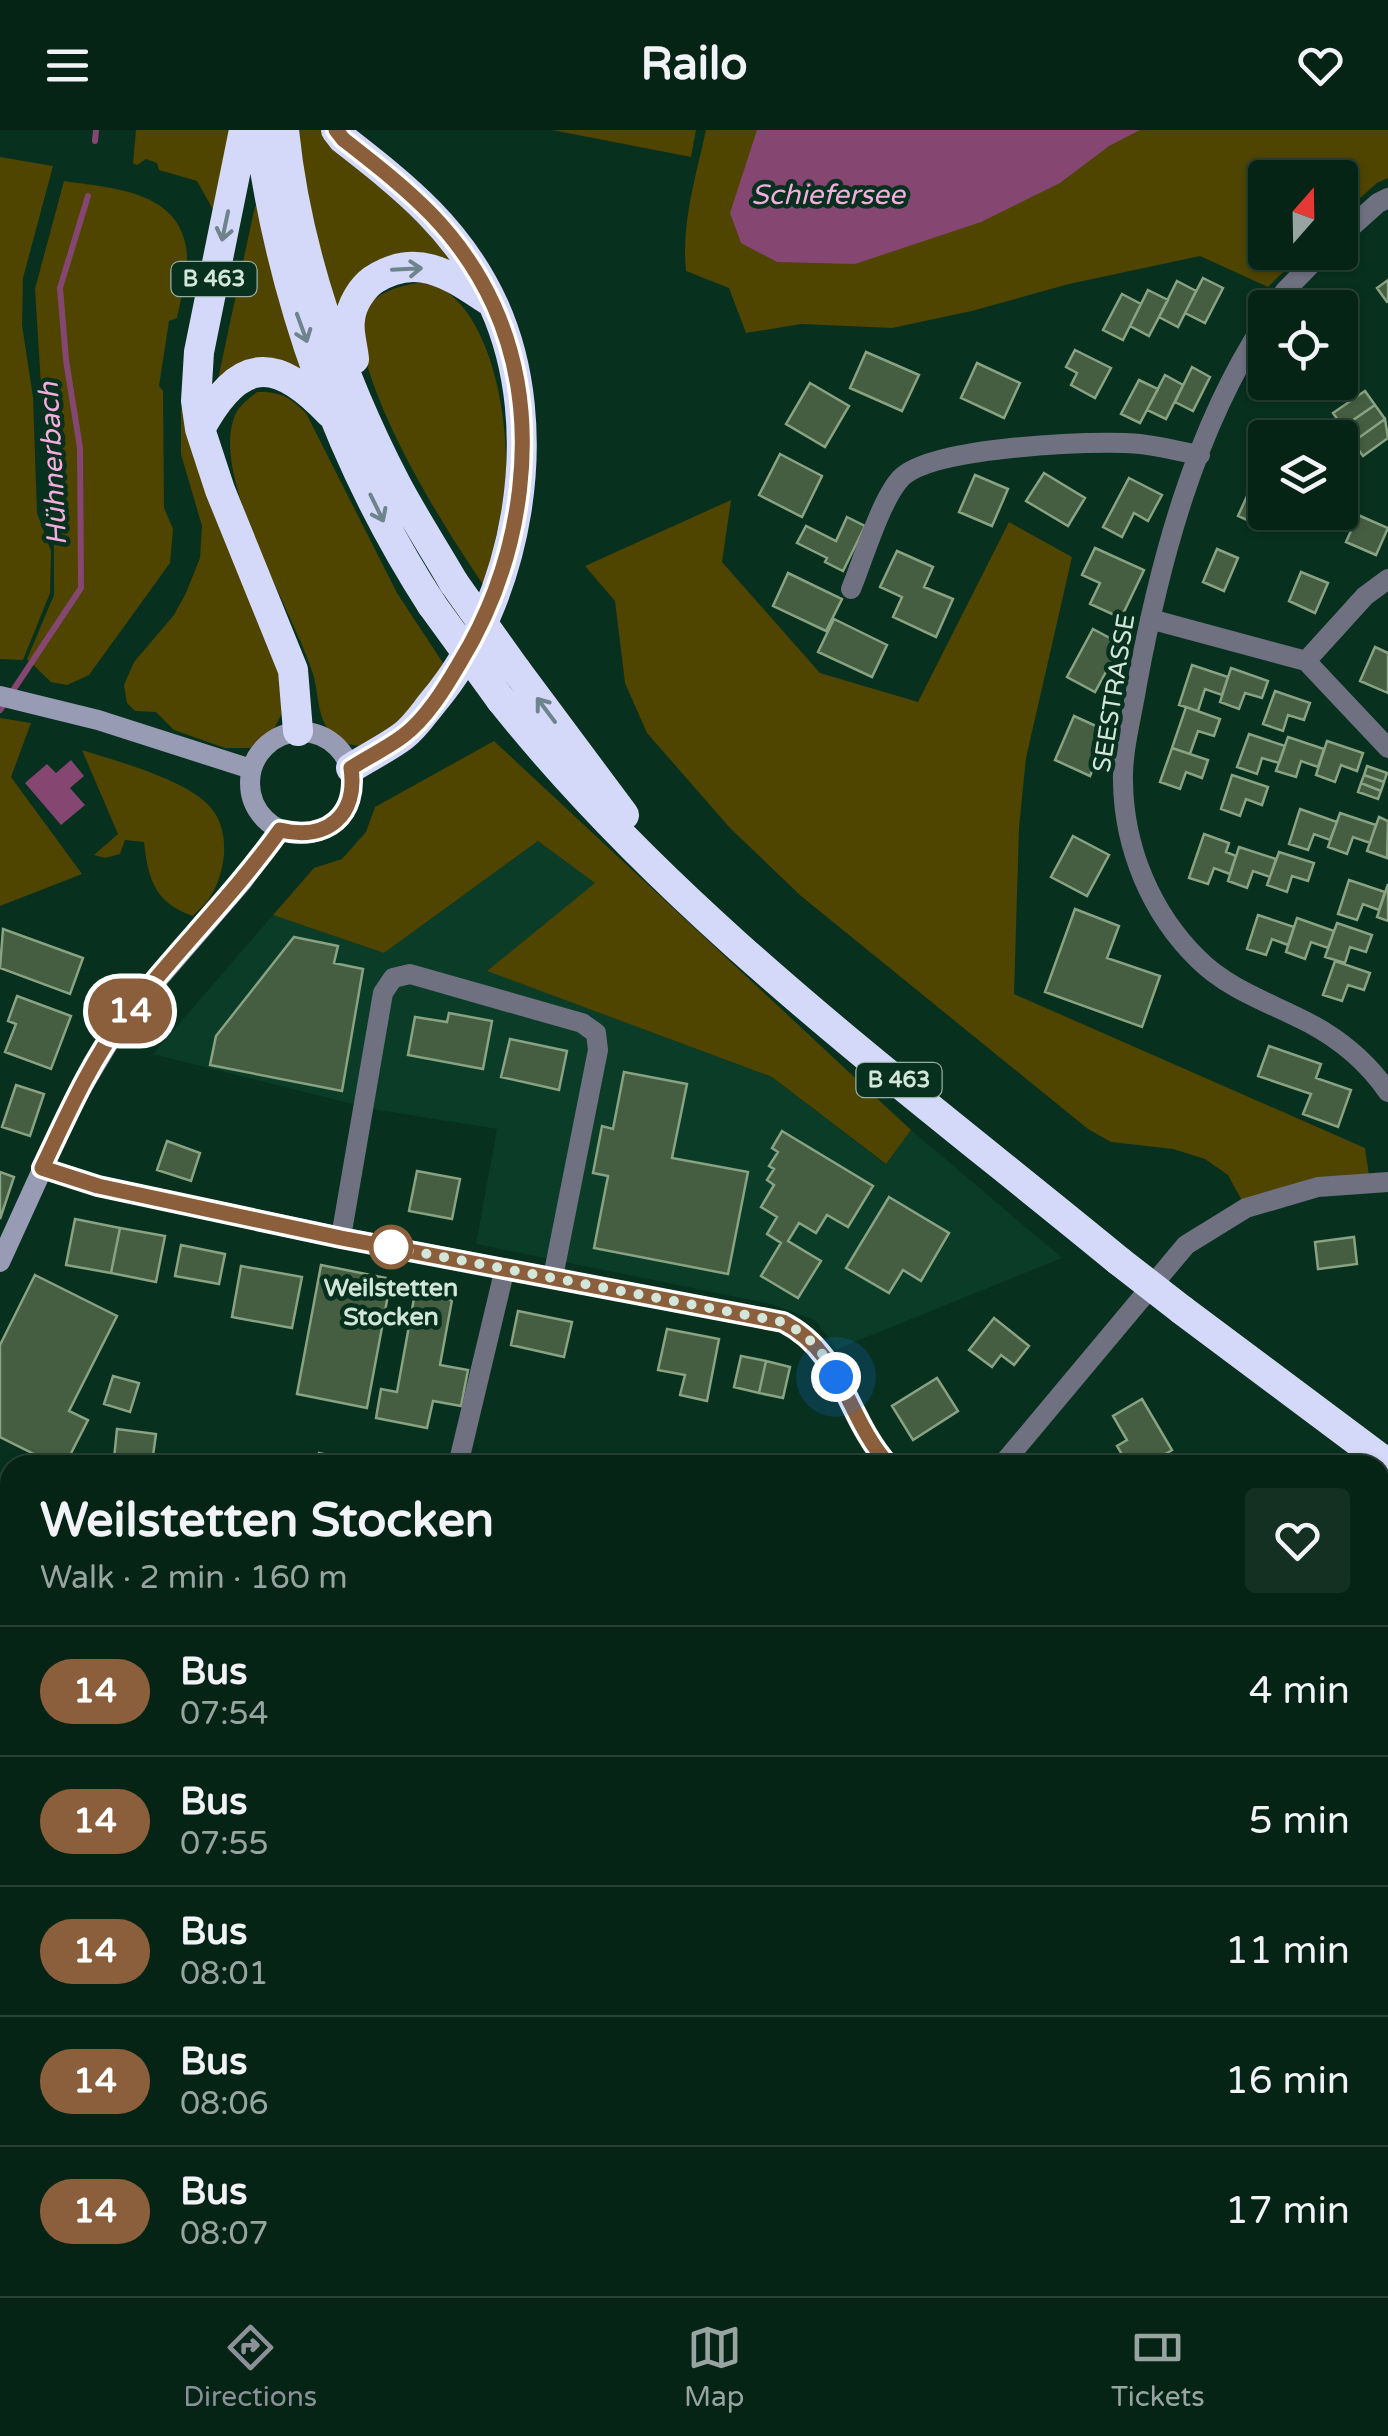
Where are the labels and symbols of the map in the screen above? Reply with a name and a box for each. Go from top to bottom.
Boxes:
north arrow [1248,160,1358,270]
water label: Schiefersee [751,178,907,212]
one-way arrow [215,209,234,241]
one-way arrow [391,259,423,278]
road number: B 463 [172,262,256,296]
one-way arrow [294,311,312,342]
water label: Hühnerbach [32,380,74,547]
one-way arrow [369,492,388,522]
street label: SEESTRASSE [1087,612,1141,774]
one-way arrow [536,697,557,724]
line badge: 14 [85,978,175,1044]
road number: B 463 [856,1063,942,1097]
marker: Weilstetten Stocken [370,1226,412,1268]
place label: Weilstetten Stocken [324,1273,458,1332]
your location [811,1352,861,1402]

